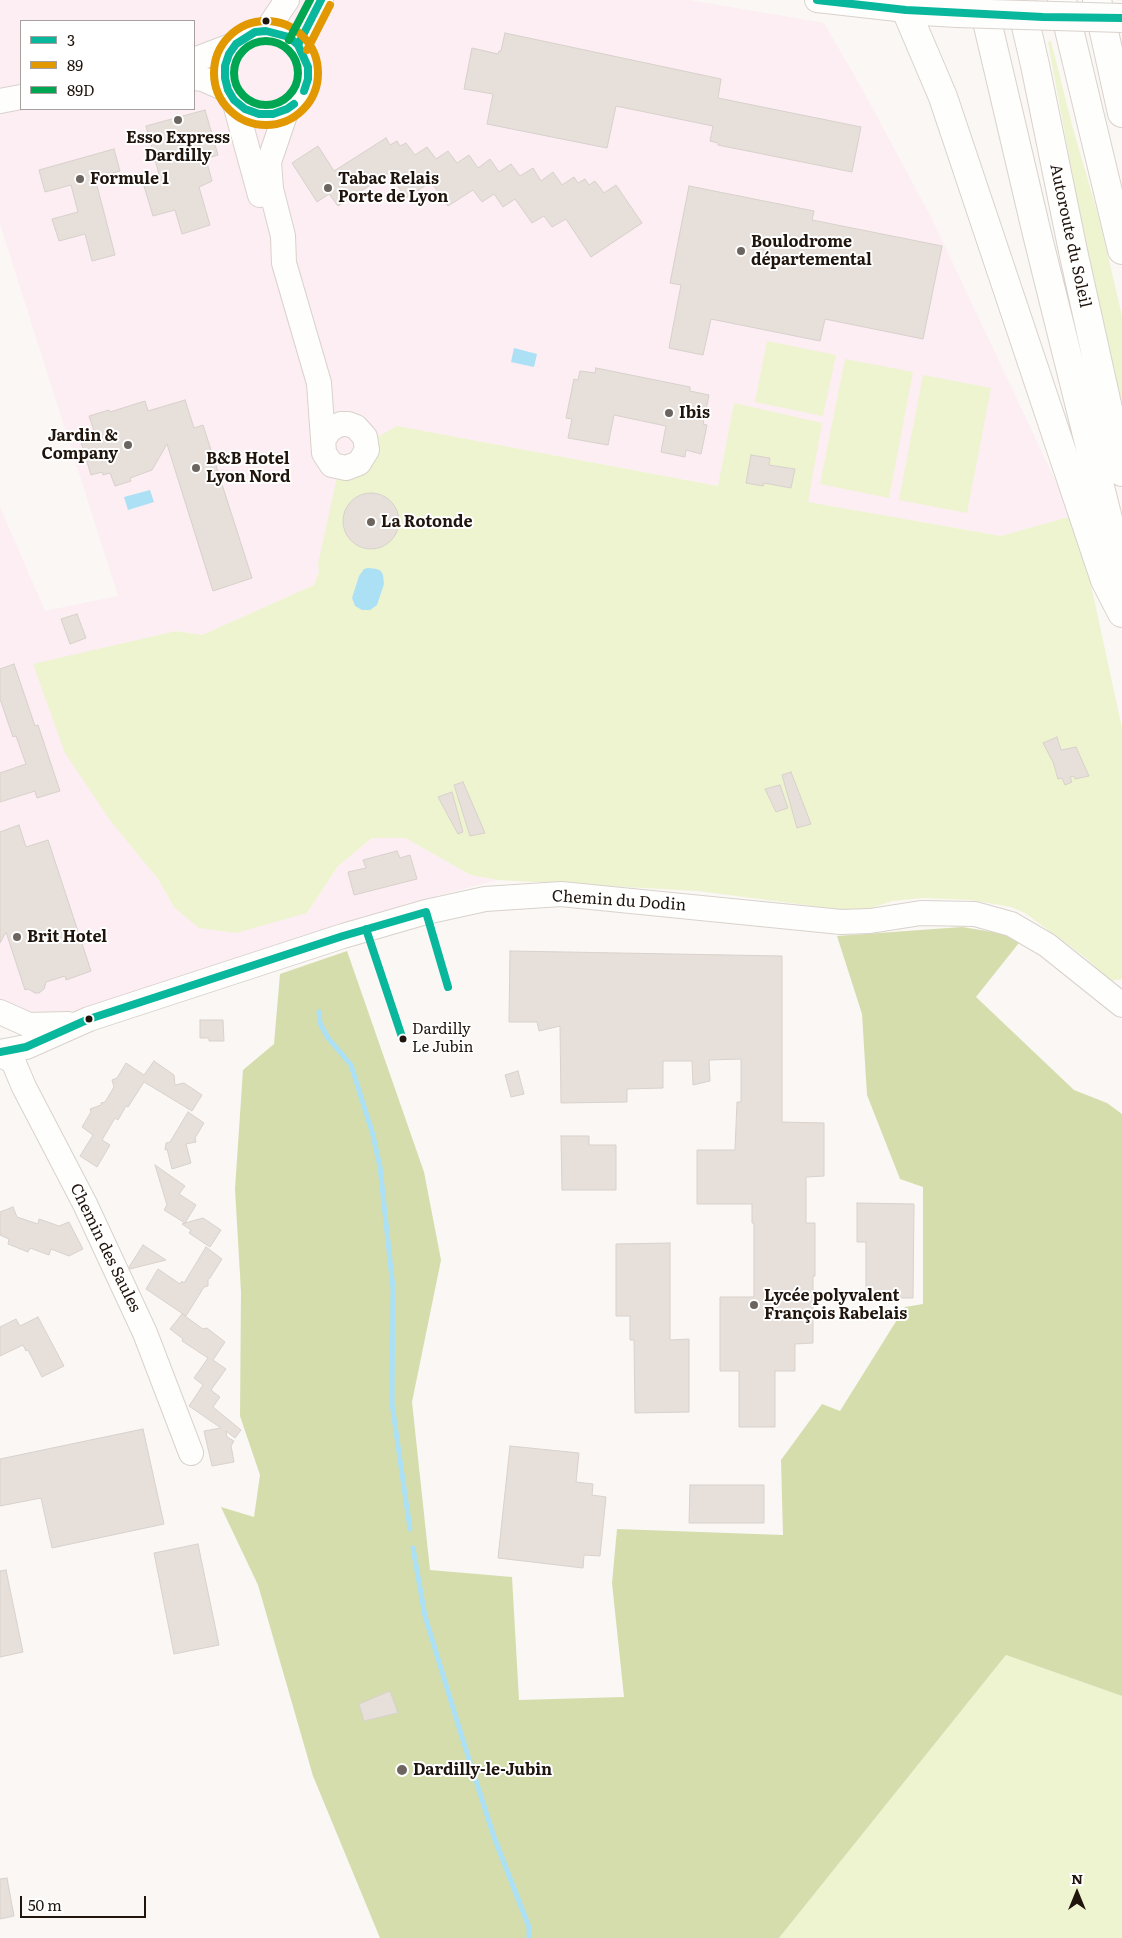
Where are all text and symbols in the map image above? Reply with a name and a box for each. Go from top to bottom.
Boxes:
unlabelled marker [261,16,271,26]
legend [20,20,195,110]
text: 3 [67,28,75,51]
text: 89 [67,53,83,76]
text: 89D [67,78,95,101]
marker: Esso Express Dardilly [172,114,184,126]
place label: Esso Express Dardilly [126,128,230,166]
street label: Autoroute du Soleil [1045,162,1095,310]
place label: Formule 1 [90,169,169,189]
place label: Tabac Relais Porte de Lyon [338,169,448,207]
marker: Formule 1 [74,173,86,185]
marker: Tabac Relais Porte de Lyon [322,182,334,194]
place label: Boulodrome départemental [751,232,872,270]
marker: Boulodrome départemental [735,245,747,257]
place label: Ibis [679,403,710,423]
marker: Ibis [663,407,675,419]
place label: Jardin & Company [41,426,118,464]
marker: Jardin & Company [122,439,134,451]
place label: B&B Hotel Lyon Nord [206,449,291,487]
marker: B&B Hotel Lyon Nord [190,462,202,474]
place label: La Rotonde [381,512,472,532]
marker: La Rotonde [365,516,377,528]
street label: Chemin du Dodin [551,887,687,915]
place label: Brit Hotel [27,927,107,947]
marker: Brit Hotel [11,931,23,943]
unlabelled marker [84,1014,94,1024]
place label: Dardilly Le Jubin [412,1021,473,1056]
marker: Dardilly Le Jubin [398,1034,408,1044]
street label: Chemin des Saules [66,1181,144,1315]
place label: Lycée polyvalent François Rabelais [764,1286,907,1324]
marker: Lycée polyvalent François Rabelais [748,1299,760,1311]
place label: Dardilly-le-Jubin [413,1760,552,1780]
marker: Dardilly-le-Jubin [395,1763,409,1777]
north arrow [1052,1868,1102,1918]
text: N [1071,1868,1083,1888]
scale bar [22,1886,149,1918]
text: 50 m [28,1893,62,1916]

